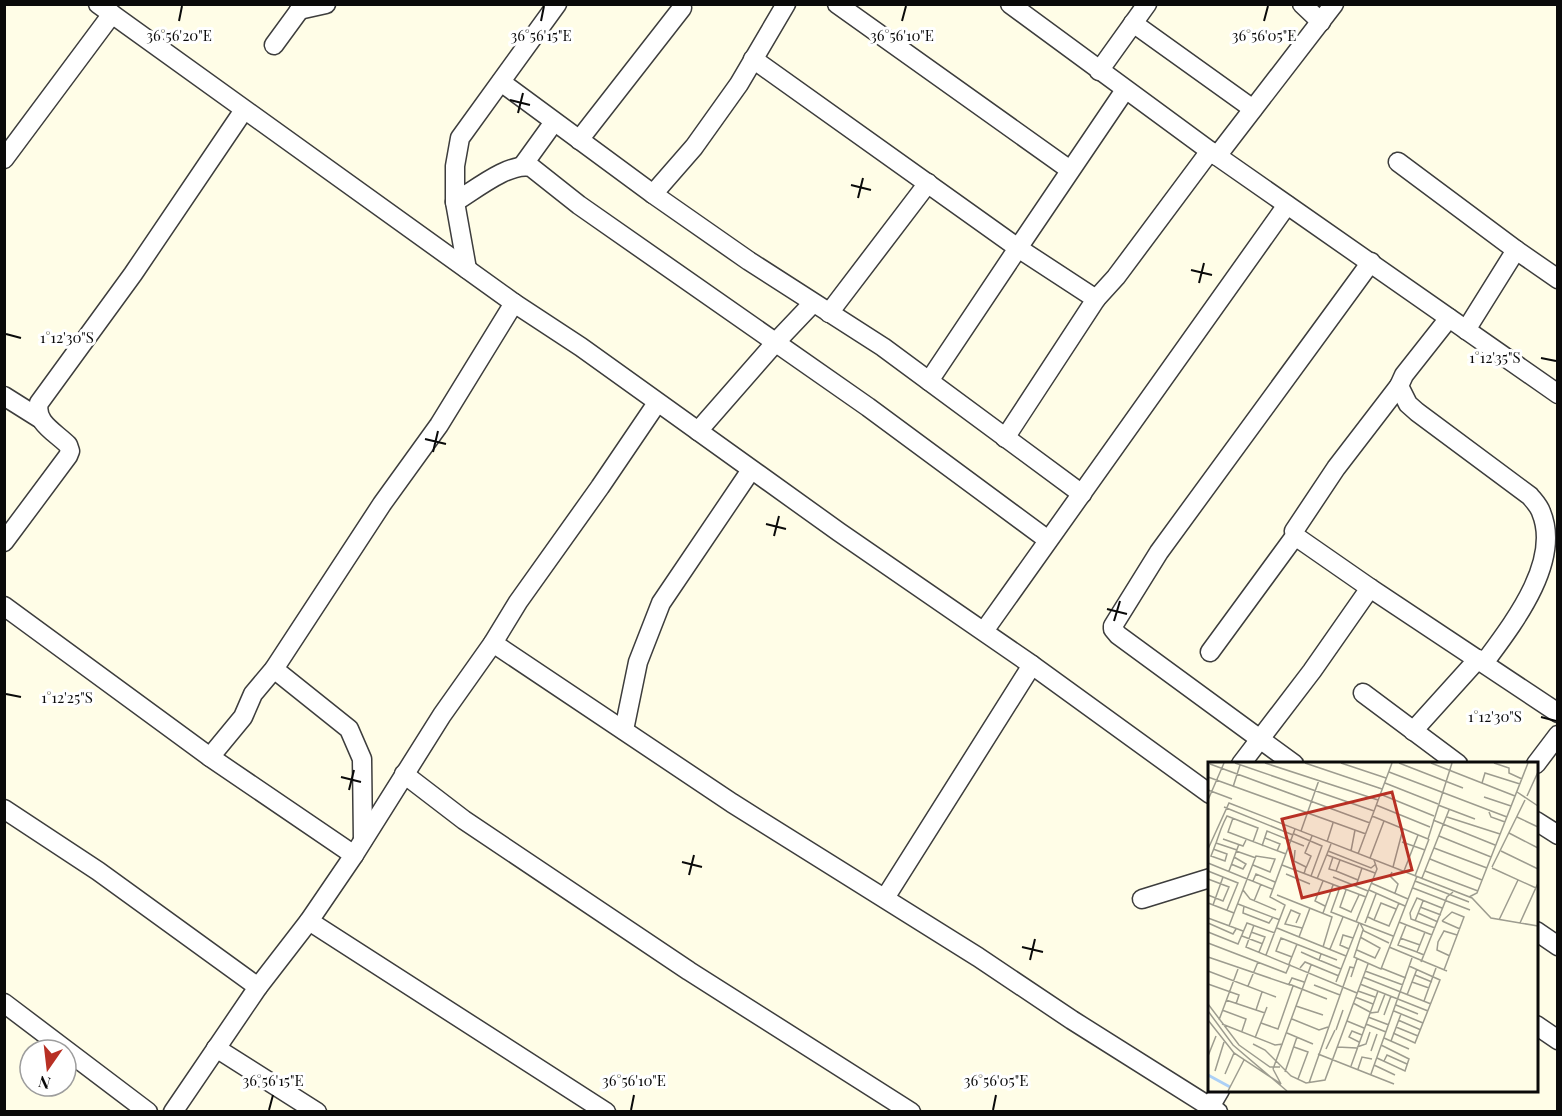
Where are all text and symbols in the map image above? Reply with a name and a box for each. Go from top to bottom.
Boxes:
text: 36°56'20"E [146,25,212,45]
text: 36°56'15"E [510,25,572,45]
text: 36°56'10"E [870,25,934,45]
text: 36°56'05"E [1232,25,1296,45]
text: 1°12'30"S [40,327,94,347]
text: 1°12'35"S [1469,347,1521,367]
text: 1°12'25"S [41,687,93,707]
text: 1°12'30"S [1468,706,1522,726]
inset map [1208,762,1538,1092]
north arrow [18,1038,78,1098]
text: 36°56'15"E [242,1070,304,1090]
text: 36°56'10"E [602,1070,666,1090]
text: 36°56'05"E [964,1070,1028,1090]
text: N [36,1071,52,1095]

